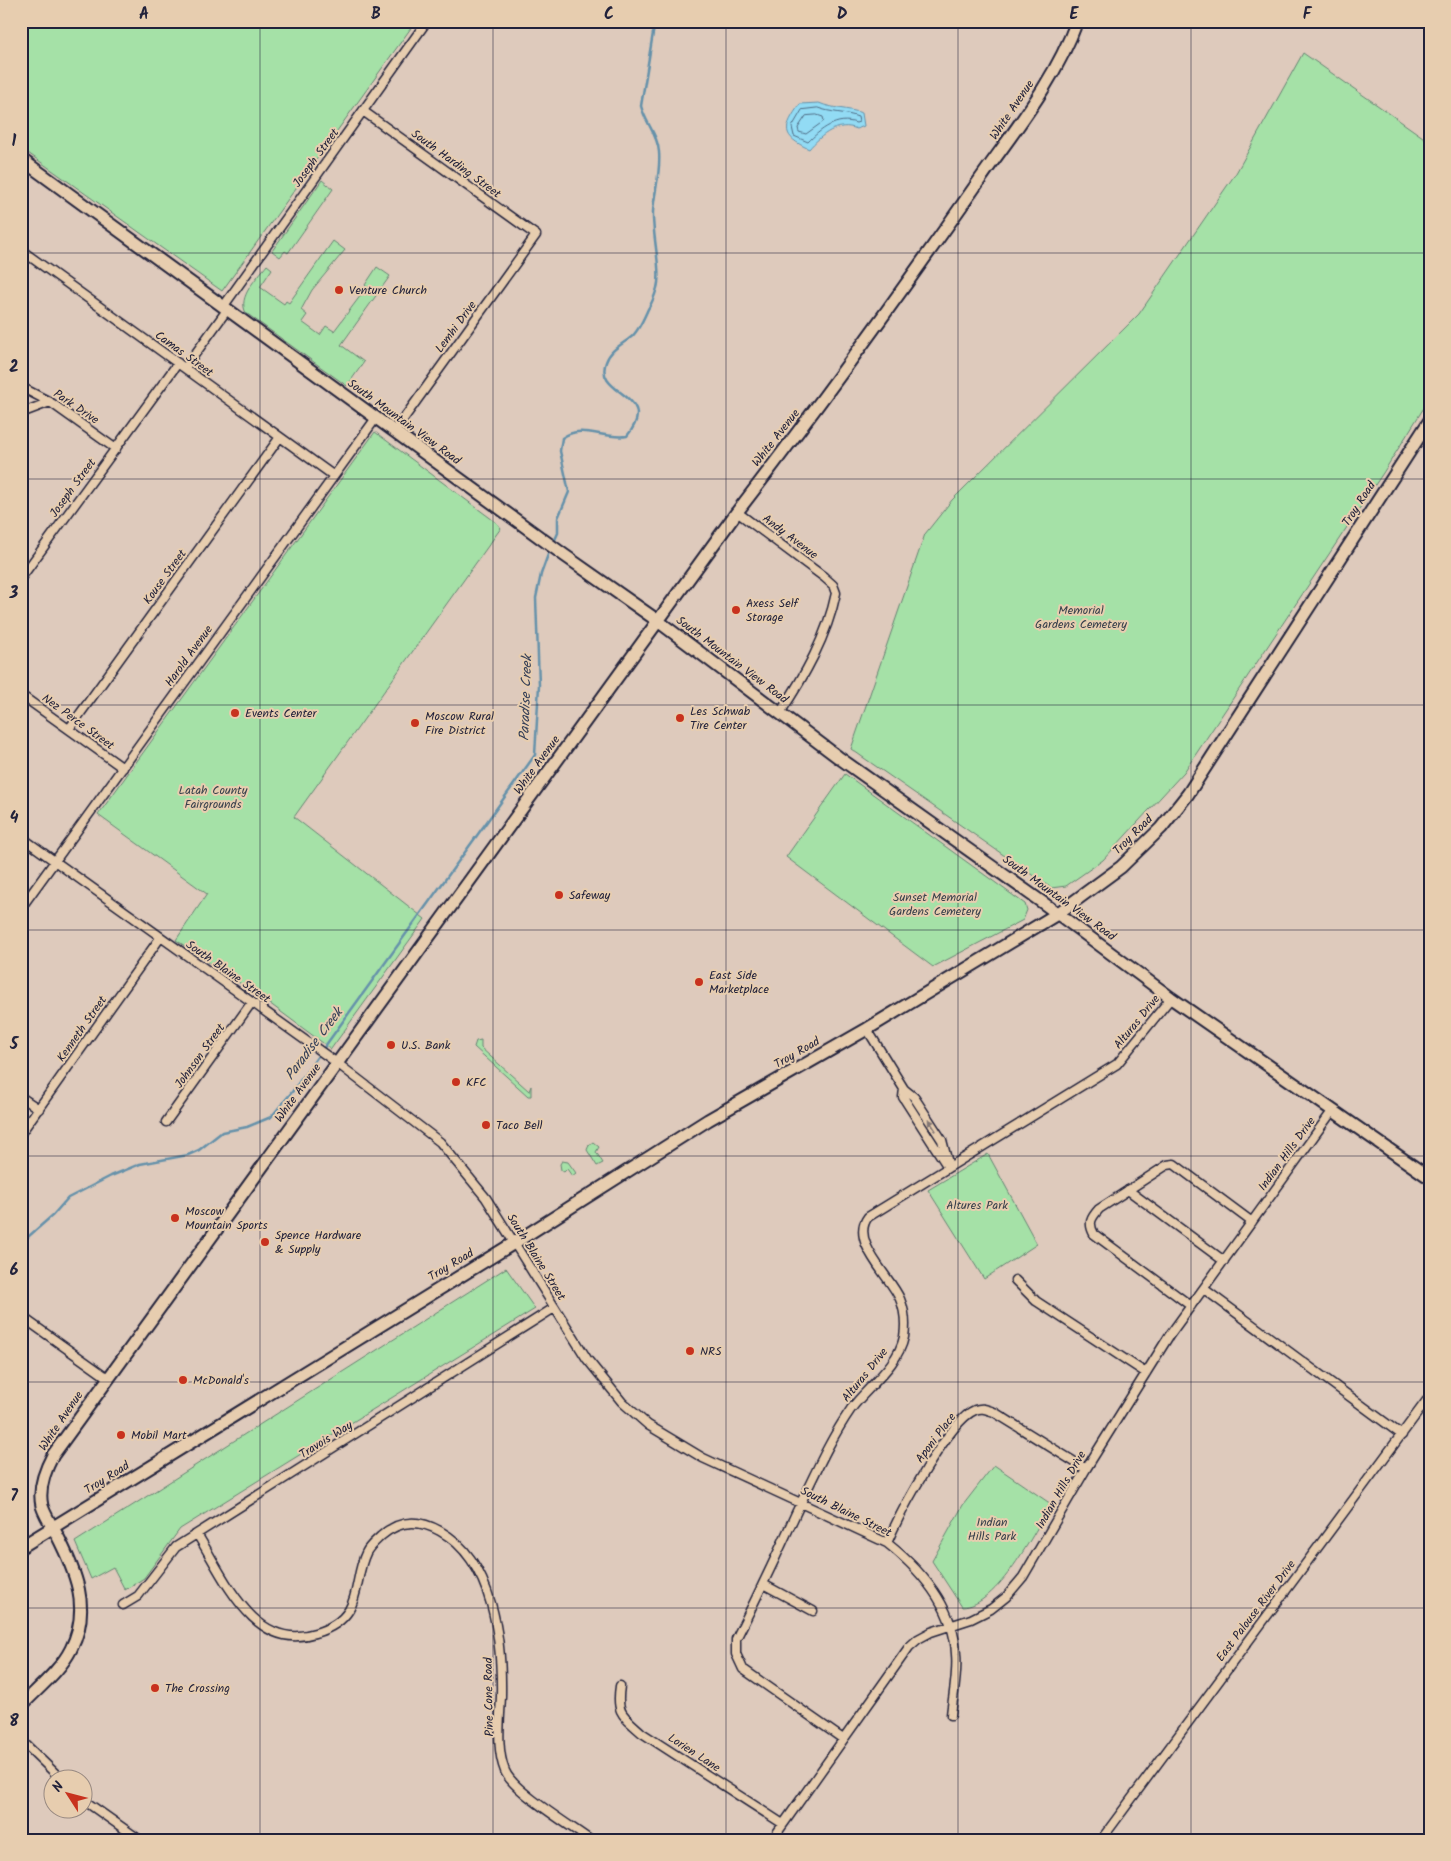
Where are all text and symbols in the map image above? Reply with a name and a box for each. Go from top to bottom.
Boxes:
text: A [139,2,149,27]
text: B [371,2,381,27]
text: C [604,2,614,27]
text: D [837,2,848,27]
text: E [1070,2,1080,27]
text: F [1303,2,1313,27]
street label: White Avenue [985,76,1039,144]
street label: Joseph Street [288,124,344,191]
street label: South Harding Street [407,125,505,203]
text: 1 [12,129,17,154]
place label: Venture Church [349,281,427,300]
marker: Venture Church [333,284,345,296]
street label: Lemhi Drive [430,296,482,357]
street label: Camas Street [151,326,218,382]
text: 2 [9,355,19,380]
street label: South Mountain View Road [343,374,466,470]
street label: Park Drive [49,385,103,430]
street label: White Avenue [747,405,805,471]
street label: Joseph Street [45,454,101,521]
street label: Troy Road [1337,477,1381,530]
street label: Andy Avenue [758,510,822,565]
street label: Kouse Street [138,545,192,608]
text: 3 [9,581,19,606]
place label: Axess Self Storage [746,594,800,627]
park label: Memorial Gardens Cemetery [1035,601,1127,634]
marker: Axess Self Storage [730,604,742,616]
street label: South Mountain View Road [672,611,793,709]
street label: Harold Avenue [160,621,218,691]
water label: Paradise Creek [514,652,539,741]
street label: Nez Perce Street [38,689,118,755]
place label: Les Schwab Tire Center [690,702,751,735]
place label: Events Center [245,704,317,723]
marker: Events Center [229,707,241,719]
place label: Moscow Rural Fire District [425,707,494,740]
marker: Les Schwab Tire Center [674,712,686,724]
marker: Moscow Rural Fire District [409,717,421,729]
street label: White Avenue [509,731,565,798]
park label: Latah County Fairgrounds [179,781,248,814]
text: 4 [10,806,19,831]
street label: Troy Road [1108,810,1158,860]
street label: South Mountain View Road [998,850,1121,946]
place label: Safeway [569,886,611,905]
park label: Sunset Memorial Gardens Cemetery [889,888,981,921]
marker: Safeway [553,889,565,901]
street label: South Blaine Street [182,936,275,1009]
place label: East Side Marketplace [709,966,769,999]
marker: East Side Marketplace [693,976,705,988]
street label: Alturas Drive [1109,990,1165,1053]
street label: Kenneth Street [52,992,112,1066]
water label: Paradise Creek [279,1001,350,1085]
street label: Johnson Street [170,1019,230,1092]
text: 5 [9,1032,20,1057]
street label: Troy Road [770,1032,824,1074]
place label: U.S. Bank [401,1036,451,1055]
marker: U.S. Bank [385,1039,397,1051]
street label: White Avenue [270,1059,326,1126]
place label: KFC [466,1073,487,1092]
marker: KFC [450,1076,462,1088]
street label: Indian Hills Drive [1254,1113,1321,1195]
place label: Taco Bell [496,1116,543,1135]
one-way arrow [927,1118,937,1131]
marker: Taco Bell [480,1119,492,1131]
park label: Altures Park [946,1196,1008,1215]
place label: Moscow Mountain Sports [185,1202,268,1235]
street label: South Blaine Street [502,1210,571,1305]
marker: Moscow Mountain Sports [169,1212,181,1224]
place label: Spence Hardware & Supply [275,1226,362,1259]
marker: Spence Hardware & Supply [259,1236,271,1248]
street label: Troy Road [425,1243,478,1286]
text: 6 [10,1258,19,1283]
place label: NRS [700,1342,722,1361]
street label: Alturas Drive [837,1343,893,1406]
marker: NRS [684,1345,696,1357]
place label: McDonald's [193,1371,249,1390]
marker: McDonald's [177,1374,189,1386]
street label: White Avenue [34,1387,88,1455]
street label: Aponi Place [911,1409,962,1467]
street label: Travois Way [296,1416,357,1464]
place label: Mobil Mart [131,1426,187,1445]
marker: Mobil Mart [115,1429,127,1441]
street label: Indian Hills Drive [1031,1447,1091,1533]
street label: Troy Road [81,1456,134,1499]
street label: South Blaine Street [797,1482,895,1543]
text: 7 [10,1484,18,1509]
park label: Indian Hills Park [968,1513,1017,1546]
street label: East Palouse River Drive [1211,1556,1301,1666]
street label: Pine Cone Road [479,1656,499,1737]
place label: The Crossing [165,1679,230,1698]
marker: The Crossing [149,1682,161,1694]
text: 8 [9,1709,19,1734]
street label: Lorien Lane [664,1729,725,1777]
north arrow [42,1768,92,1818]
text: N [47,1777,70,1797]

